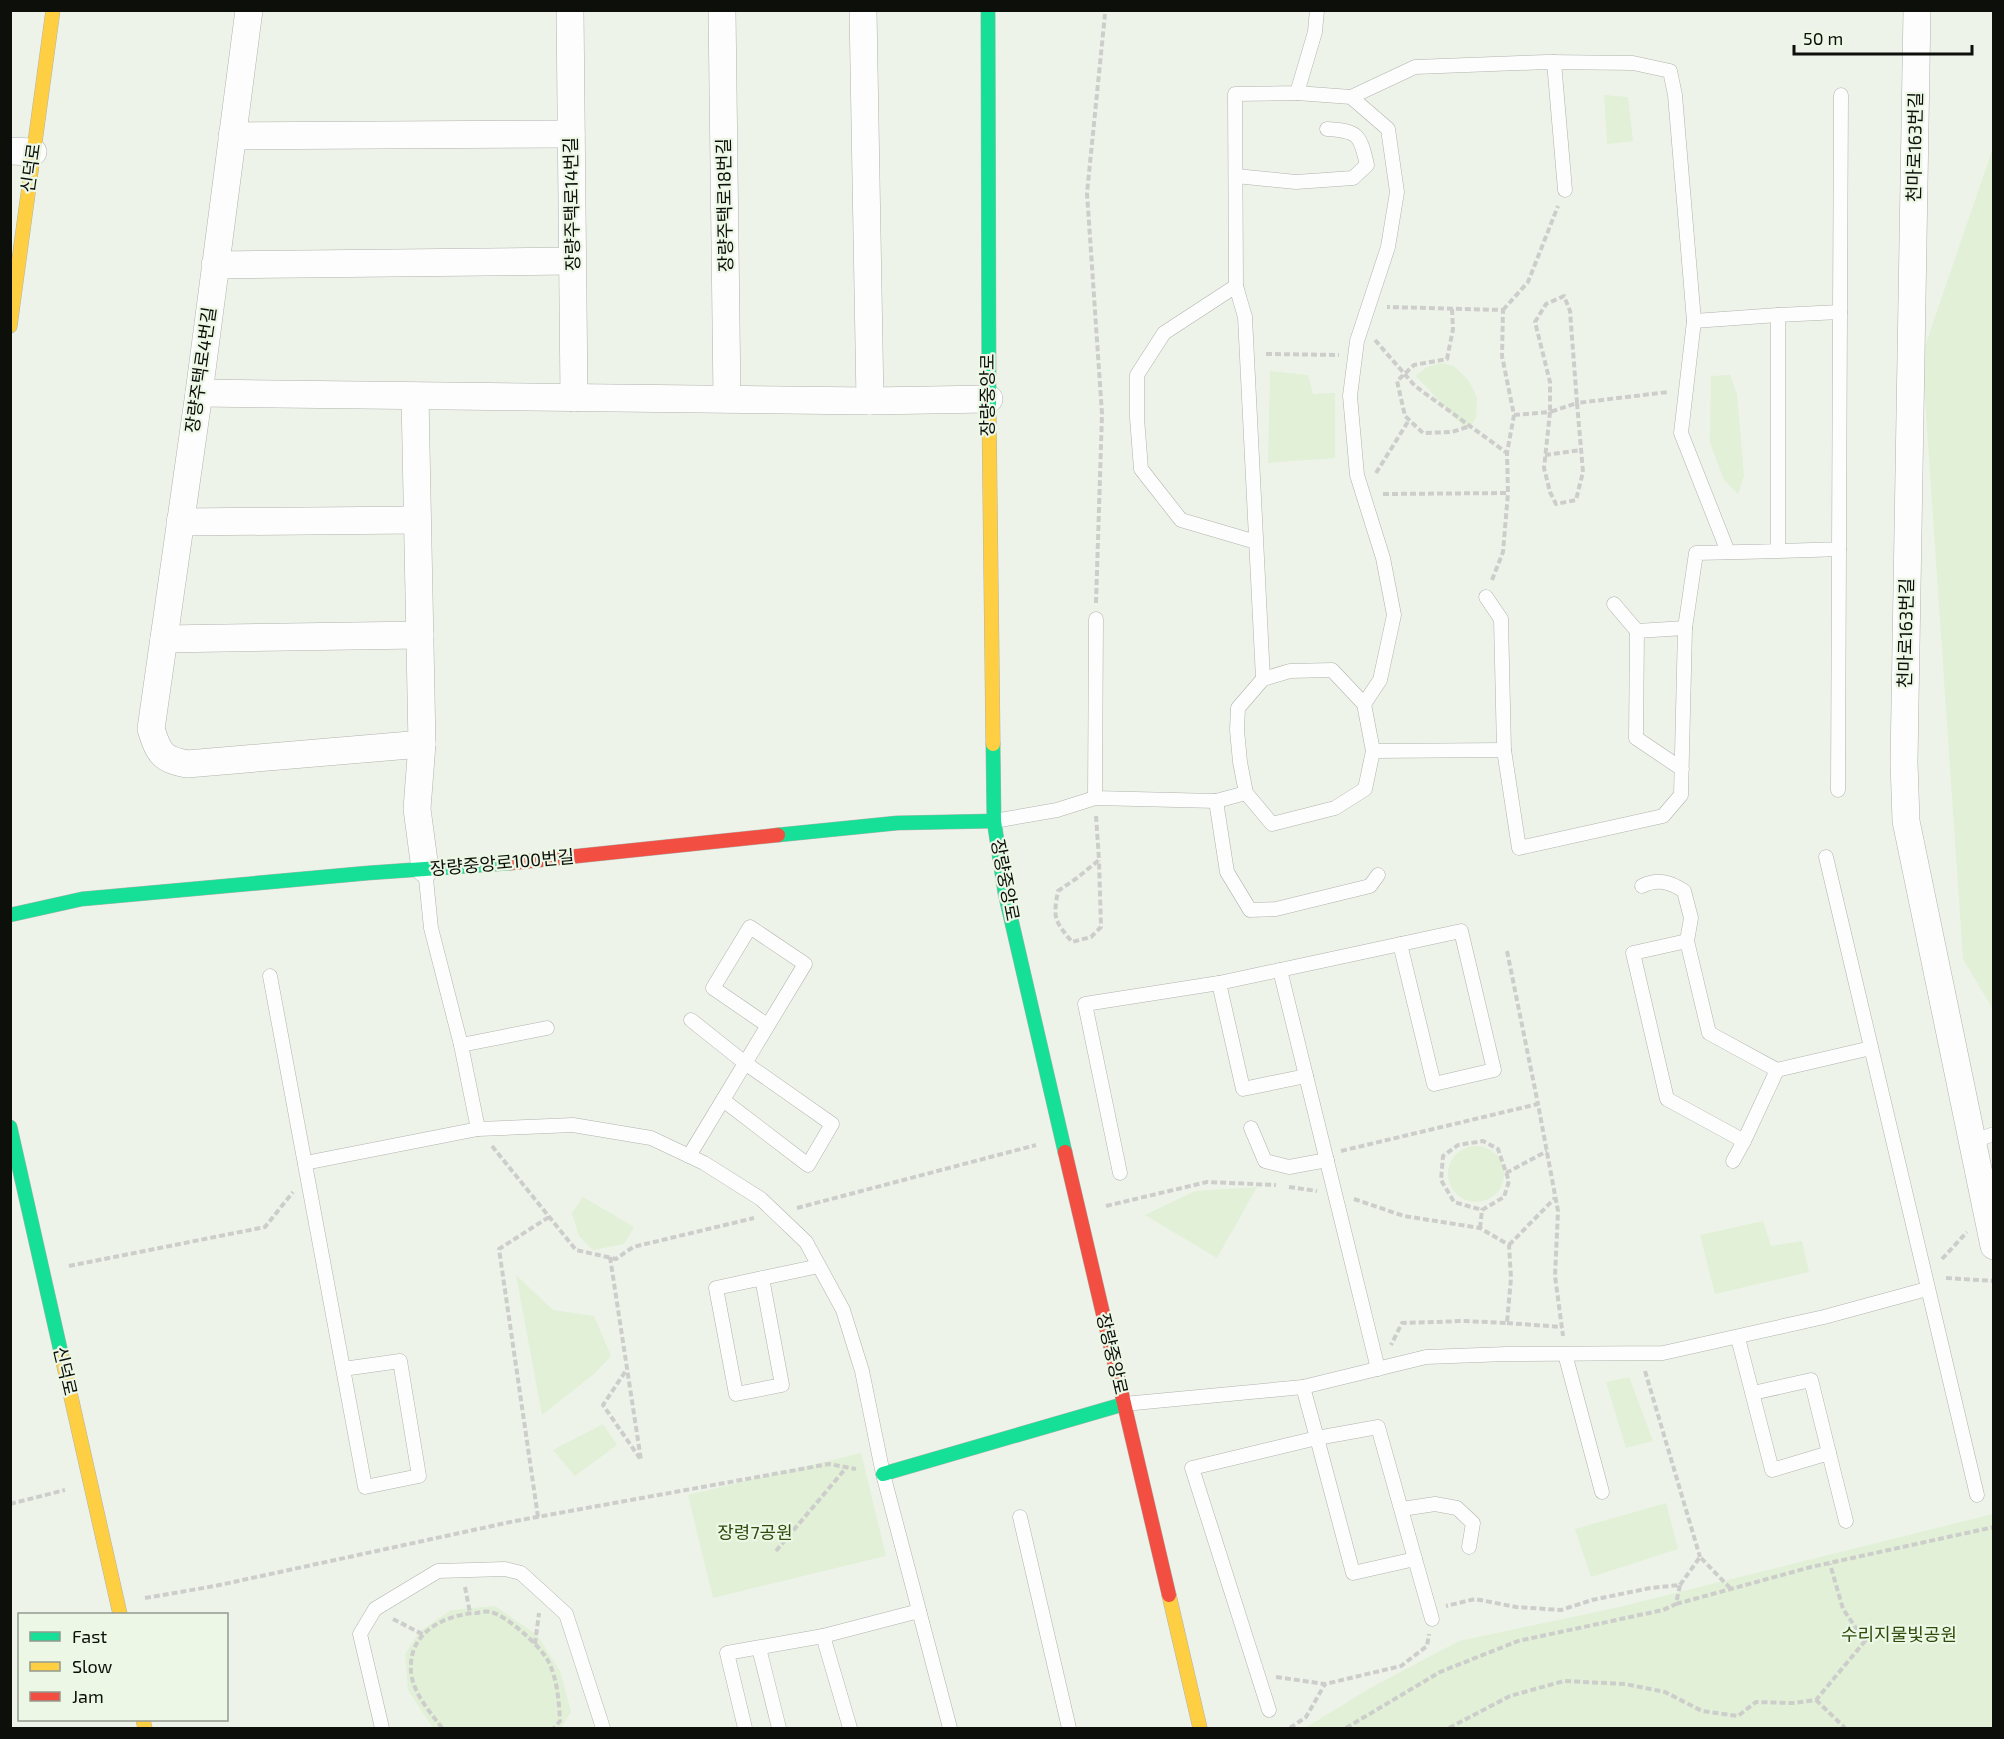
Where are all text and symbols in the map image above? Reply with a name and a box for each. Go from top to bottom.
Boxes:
scale bar [1794,18,1972,56]
text: 50 m [1803,27,1843,49]
street label: 천마로163번길 [1902,92,1926,202]
street label: 장량주택로14번길 [559,137,583,271]
street label: 장량주택로18번길 [712,138,736,272]
street label: 신덕로 [16,142,44,194]
street label: 장량주택로4번길 [180,305,220,434]
street label: 장량중앙로 [976,354,998,436]
street label: 천마로163번길 [1893,578,1917,688]
street label: 장량중앙로 [987,837,1025,923]
street label: 장량중앙로100번길 [429,845,575,879]
street label: 장량중앙로 [1093,1311,1133,1397]
street label: 신덕로 [50,1344,82,1397]
park label: 장령7공원 [717,1521,793,1543]
legend [18,1613,228,1721]
park label: 수리지물빛공원 [1841,1623,1957,1645]
text: Fast [72,1625,107,1647]
text: Slow [72,1655,113,1677]
text: Jam [72,1685,104,1707]

